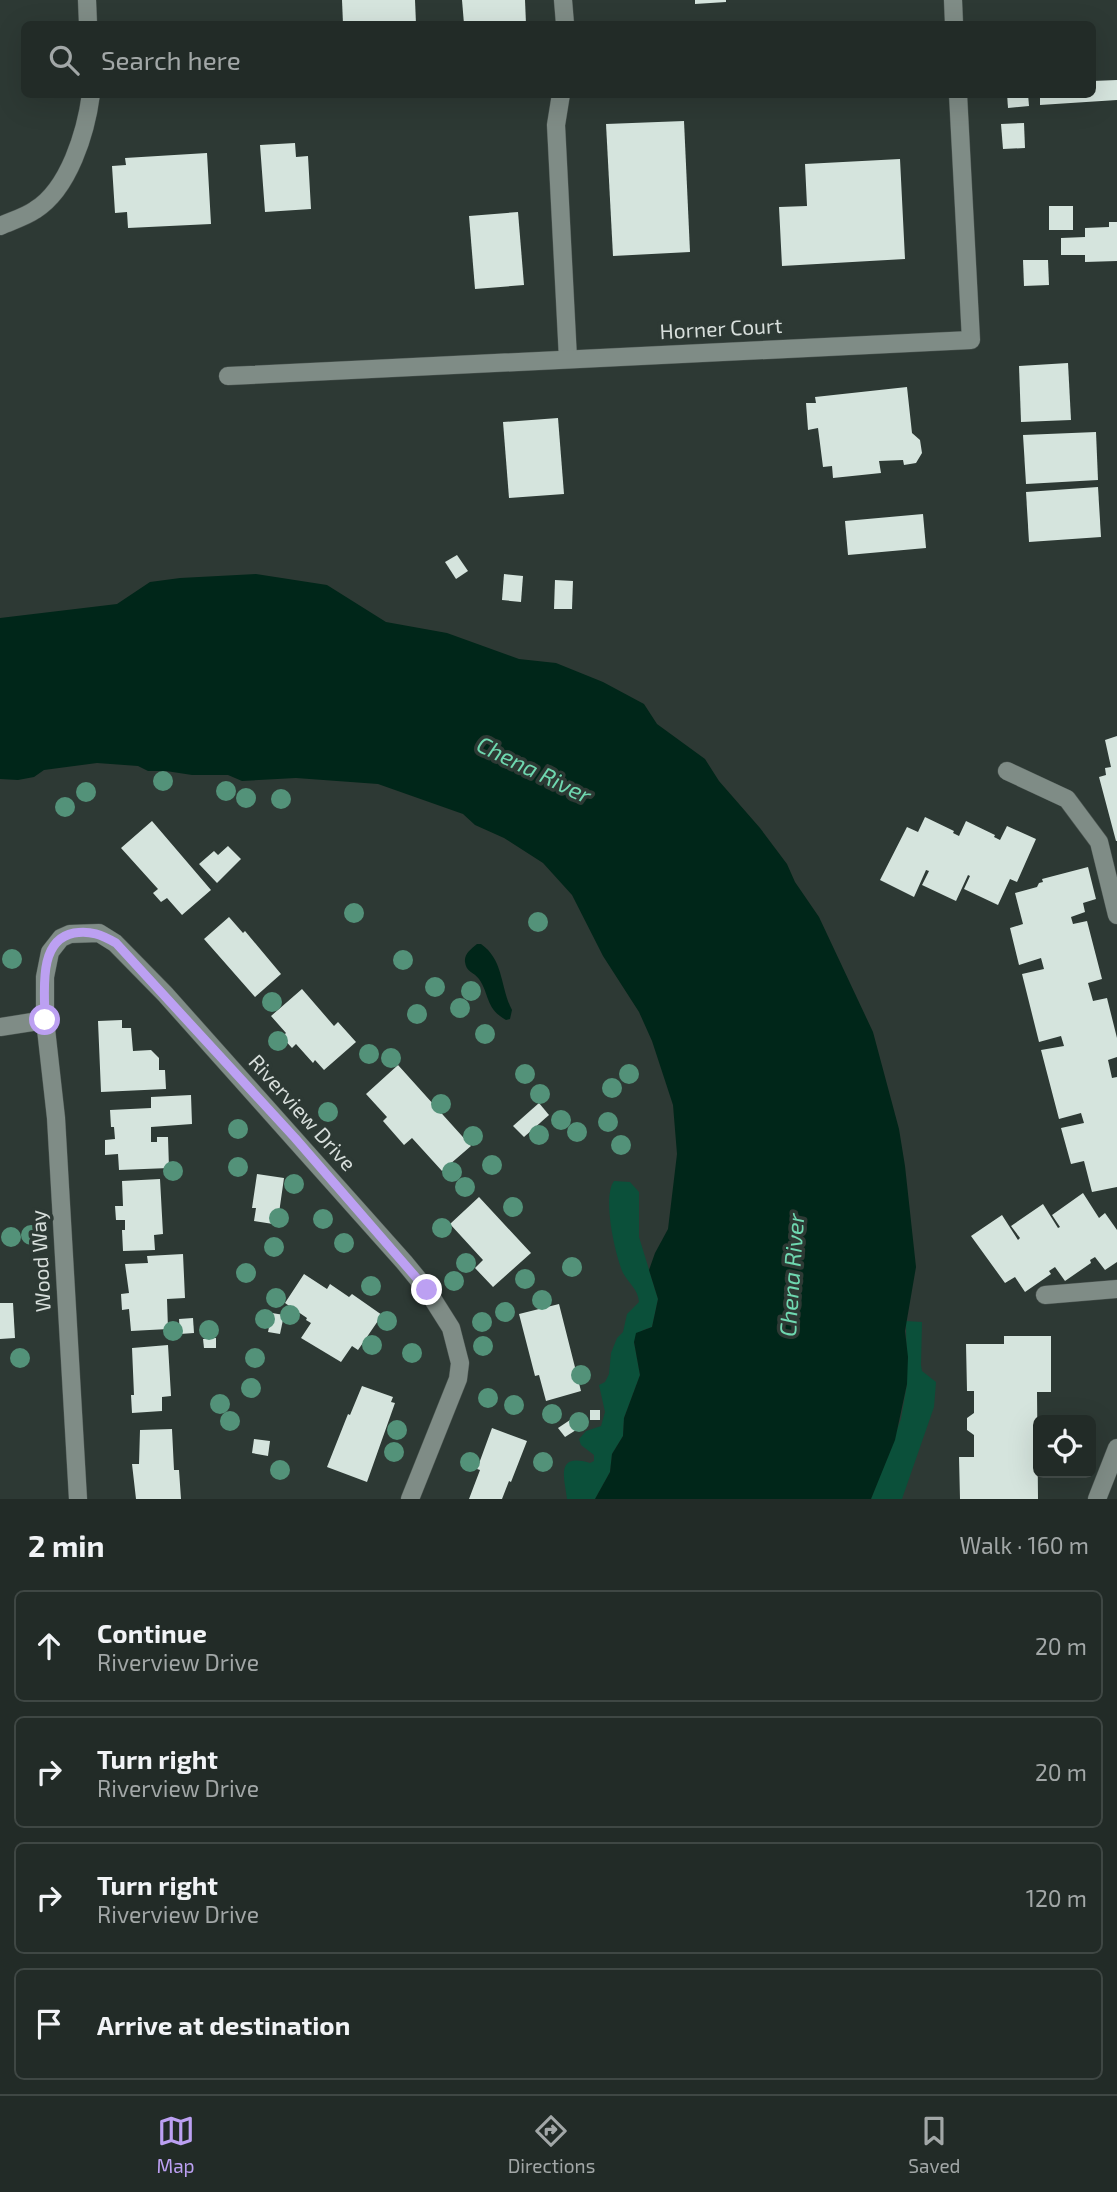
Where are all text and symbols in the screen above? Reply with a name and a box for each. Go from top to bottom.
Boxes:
search box [21,21,1096,98]
icon: search [45,41,83,79]
text: Search here [101,44,241,75]
street label: Horner Court [659,312,783,343]
water label: Chena River [473,729,597,809]
route start [29,1004,60,1035]
street label: Riverview Drive [244,1049,362,1175]
street label: Wood Way [24,1209,55,1313]
water label: Chena River [773,1211,809,1338]
route end [411,1274,442,1305]
map controls [1033,1415,1096,1478]
button: locate [1033,1415,1096,1478]
text: 2 min [28,1527,105,1563]
text: Walk · 160 m [959,1531,1089,1559]
text: Continue [97,1617,207,1648]
icon: ahead [30,1627,68,1665]
text: 20 m [1035,1632,1087,1660]
text: Riverview Drive [97,1648,259,1676]
text: Turn right [97,1743,218,1774]
icon: right [30,1753,68,1791]
text: 20 m [1035,1758,1087,1786]
text: Riverview Drive [97,1774,259,1802]
text: Turn right [97,1869,218,1900]
icon: right [30,1879,68,1917]
text: 120 m [1026,1884,1087,1912]
text: Riverview Drive [97,1900,259,1928]
icon: arrive [30,2005,68,2043]
text: Arrive at destination [97,2009,350,2040]
tab: Map [157,2112,195,2177]
tab: Directions [508,2112,595,2177]
tab: Saved [908,2112,960,2177]

